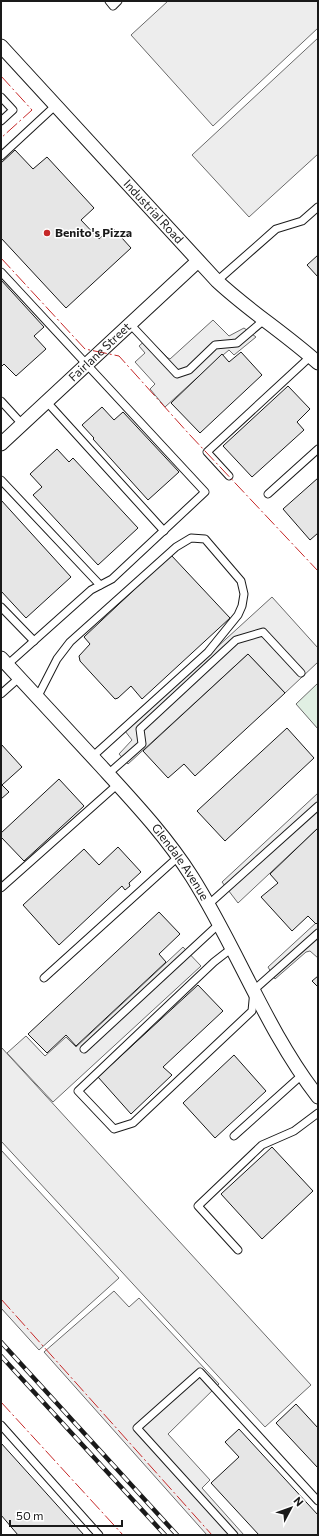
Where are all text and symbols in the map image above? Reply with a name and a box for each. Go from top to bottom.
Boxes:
street label: Industrial Road [121,176,187,246]
place label: Benito's Pizza [55,225,132,239]
marker: Benito's Pizza [42,228,52,238]
street label: Fairlane Street [65,319,133,384]
street label: Glendale Avenue [149,821,212,902]
north arrow [271,1488,311,1528]
text: N [291,1494,307,1508]
scale bar [10,1502,122,1528]
text: 50 m [16,1508,44,1522]

